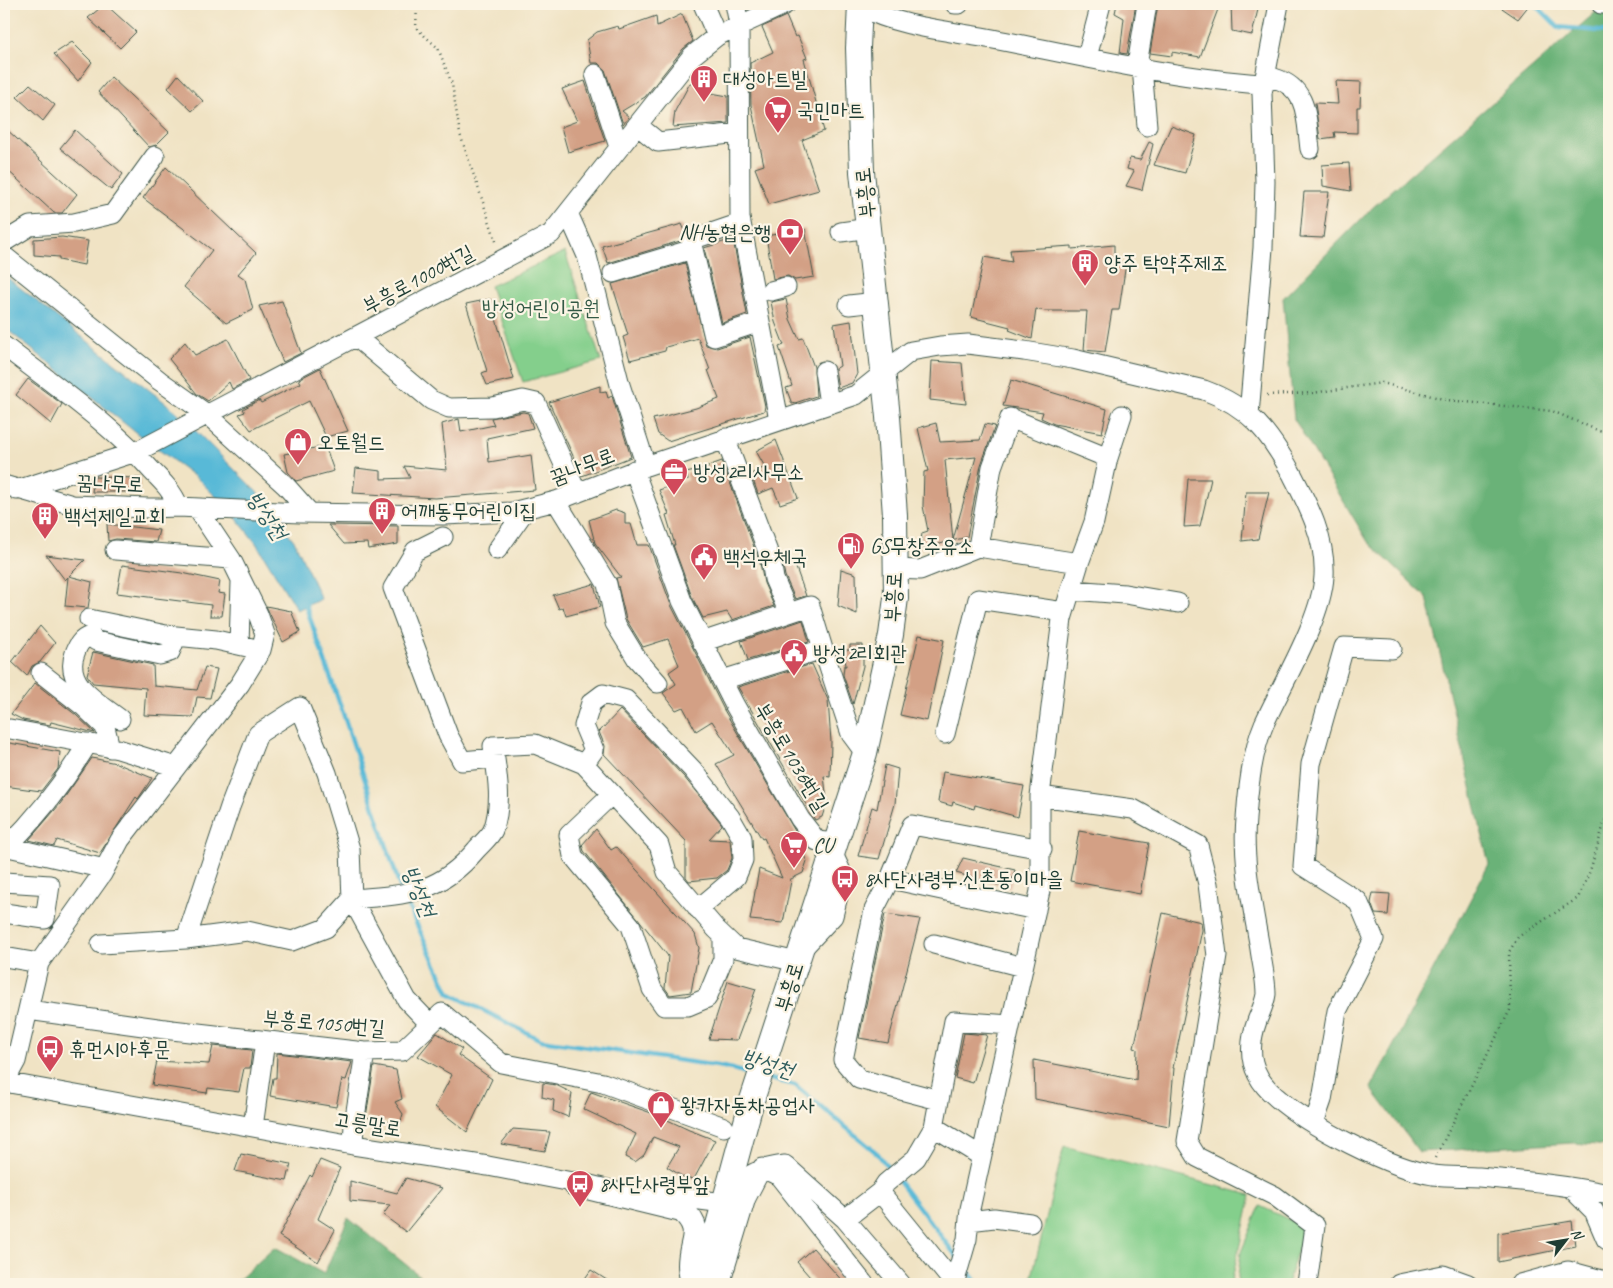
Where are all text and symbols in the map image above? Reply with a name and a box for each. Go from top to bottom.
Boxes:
building icon: 대성아트빌 [689,64,719,103]
place label: 대성아트빌 [723,66,808,92]
supermarket icon: 국민마트 [763,95,793,134]
place label: 국민마트 [797,97,865,123]
street label: 부흥로 [849,166,881,220]
bank icon: NH농협은행 [775,217,805,256]
place label: NH농협은행 [679,219,771,245]
street label: 부흥로1000번길 [358,239,478,319]
building icon: 양주 탁약주제조 [1070,248,1100,287]
place label: 양주 탁약주제조 [1104,250,1227,276]
park label: 방성어린이공원 [482,295,600,321]
shop icon: 오토월드 [283,427,313,466]
place label: 오토월드 [317,429,385,455]
street label: 꿈나무로 [546,442,618,490]
office icon: 방성2리사무소 [659,457,689,496]
place label: 방성2리사무소 [693,459,804,485]
street label: 꿈나무로 [76,468,144,498]
water label: 방성천 [241,486,295,547]
building icon: 어깨동무어린이집 [367,496,397,535]
place label: 어깨동무어린이집 [401,498,536,524]
building icon: 백석제일교회 [30,501,60,540]
place label: 백석제일교회 [64,503,165,529]
fuel station icon: GS무창주유소 [836,531,866,570]
place label: GS무창주유소 [870,533,975,559]
public building icon: 백석우체국 [689,542,719,581]
place label: 백석우체국 [723,544,808,570]
street label: 부흥로 [879,571,907,623]
public building icon: 방성2리회관 [779,638,809,677]
place label: 방성2리회관 [813,640,907,666]
street label: 부흥로1036번길 [749,698,835,816]
supermarket icon: CU [779,830,809,869]
place label: CU [813,832,837,858]
water label: 방성천 [396,861,443,923]
bus stop icon: 8사단사령부.신촌동이마을 [830,864,860,903]
place label: 8사단사령부.신촌동이마을 [864,866,1064,892]
street label: 부흥로 [769,959,809,1015]
street label: 부흥로1050번길 [262,1005,386,1041]
bus stop icon: 휴먼시아후문 [35,1034,65,1073]
place label: 휴먼시아후문 [69,1036,170,1062]
water label: 방성천 [738,1043,799,1085]
shop icon: 왕카자동차공업사 [646,1090,676,1129]
place label: 왕카자동차공업사 [680,1092,815,1118]
street label: 고릉말로 [333,1106,403,1142]
bus stop icon: 8사단사령부앞 [565,1169,595,1208]
place label: 8사단사령부앞 [599,1171,710,1197]
north arrow [1540,1216,1590,1266]
text: N [1567,1225,1587,1244]

